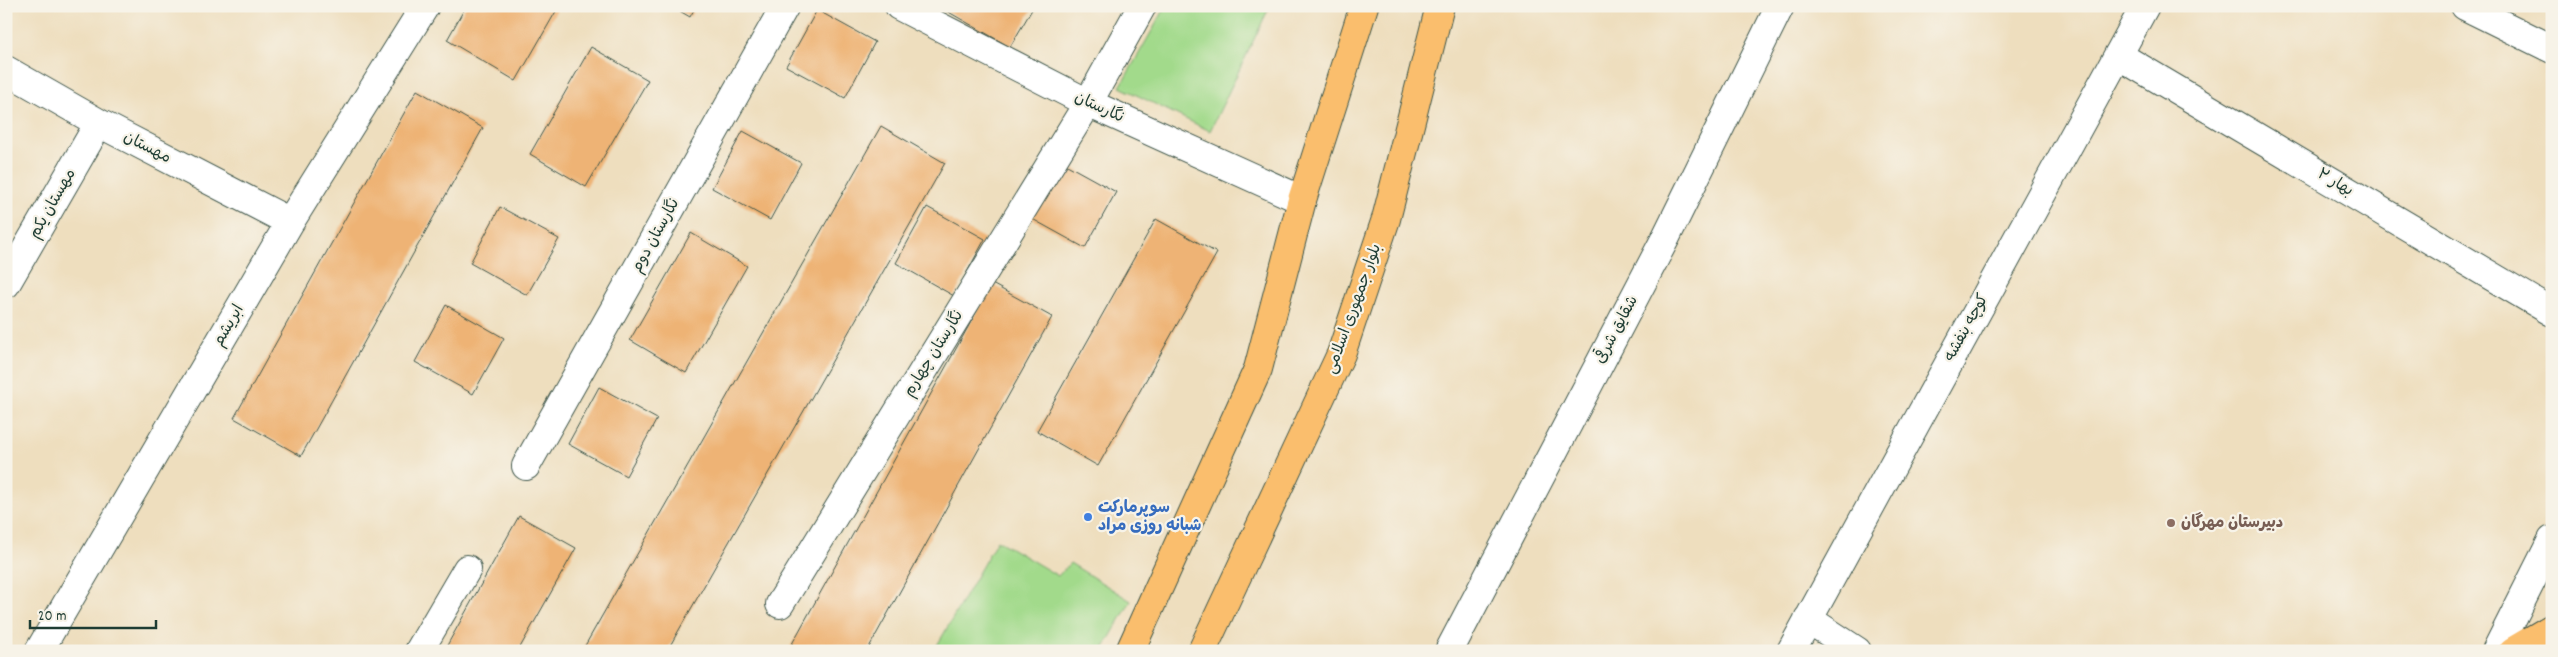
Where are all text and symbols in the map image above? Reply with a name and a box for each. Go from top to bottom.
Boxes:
street label: نگارستان [1070,86,1128,130]
street label: مهستان [119,126,175,170]
street label: بهار ۲ [2312,163,2358,203]
street label: مهستان یکم [24,165,82,243]
street label: نگارستان دوم [626,195,686,277]
street label: بلوار جمهوری اسلامی [1320,241,1388,377]
street label: کوچه بنفشه [1939,290,1995,366]
street label: شقایق شرقی [1588,291,1645,368]
street label: ابریشم [208,301,250,351]
street label: نگارستان چهارم [898,306,970,402]
place label: سوپرمارکت شبانه روزی مراد [1098,497,1201,538]
marker: سوپرمارکت شبانه روزی مراد [1082,511,1094,523]
place label: دبیرستان مهرگان [2181,512,2283,535]
marker: دبیرستان مهرگان [2165,517,2177,529]
scale bar [30,597,156,629]
text: 20 m [38,606,66,628]

